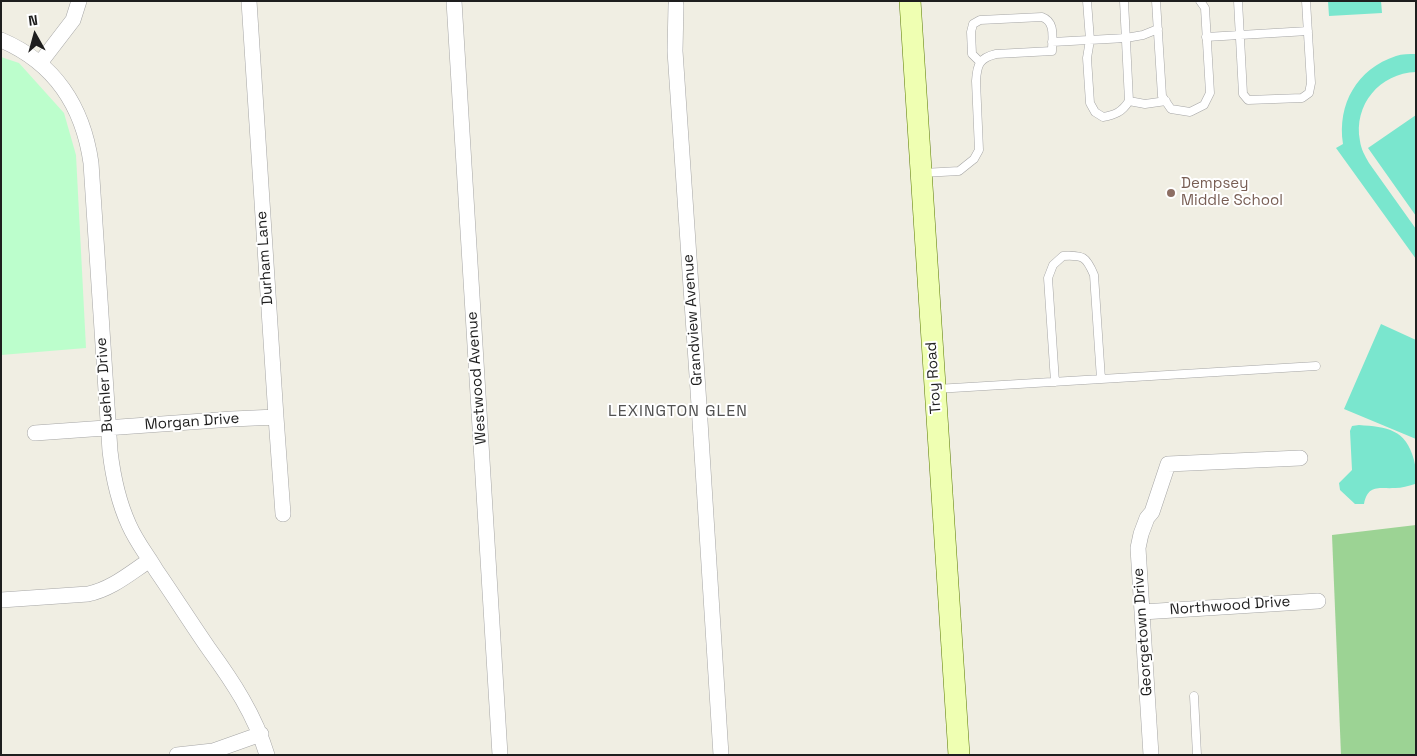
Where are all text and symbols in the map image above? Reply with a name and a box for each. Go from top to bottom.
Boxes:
north arrow [10,10,60,60]
text: N [27,11,39,30]
place label: Dempsey Middle School [1181,175,1283,210]
marker: Dempsey Middle School [1165,187,1177,199]
street label: Durham Lane [253,210,277,306]
street label: Grandview Avenue [679,253,707,387]
street label: Westwood Avenue [463,311,491,445]
street label: Buehler Drive [93,337,117,433]
street label: Troy Road [923,341,945,415]
district label: LEXINGTON GLEN [606,402,750,422]
street label: Morgan Drive [144,410,240,434]
street label: Georgetown Drive [1130,567,1156,697]
street label: Northwood Drive [1169,593,1291,619]

